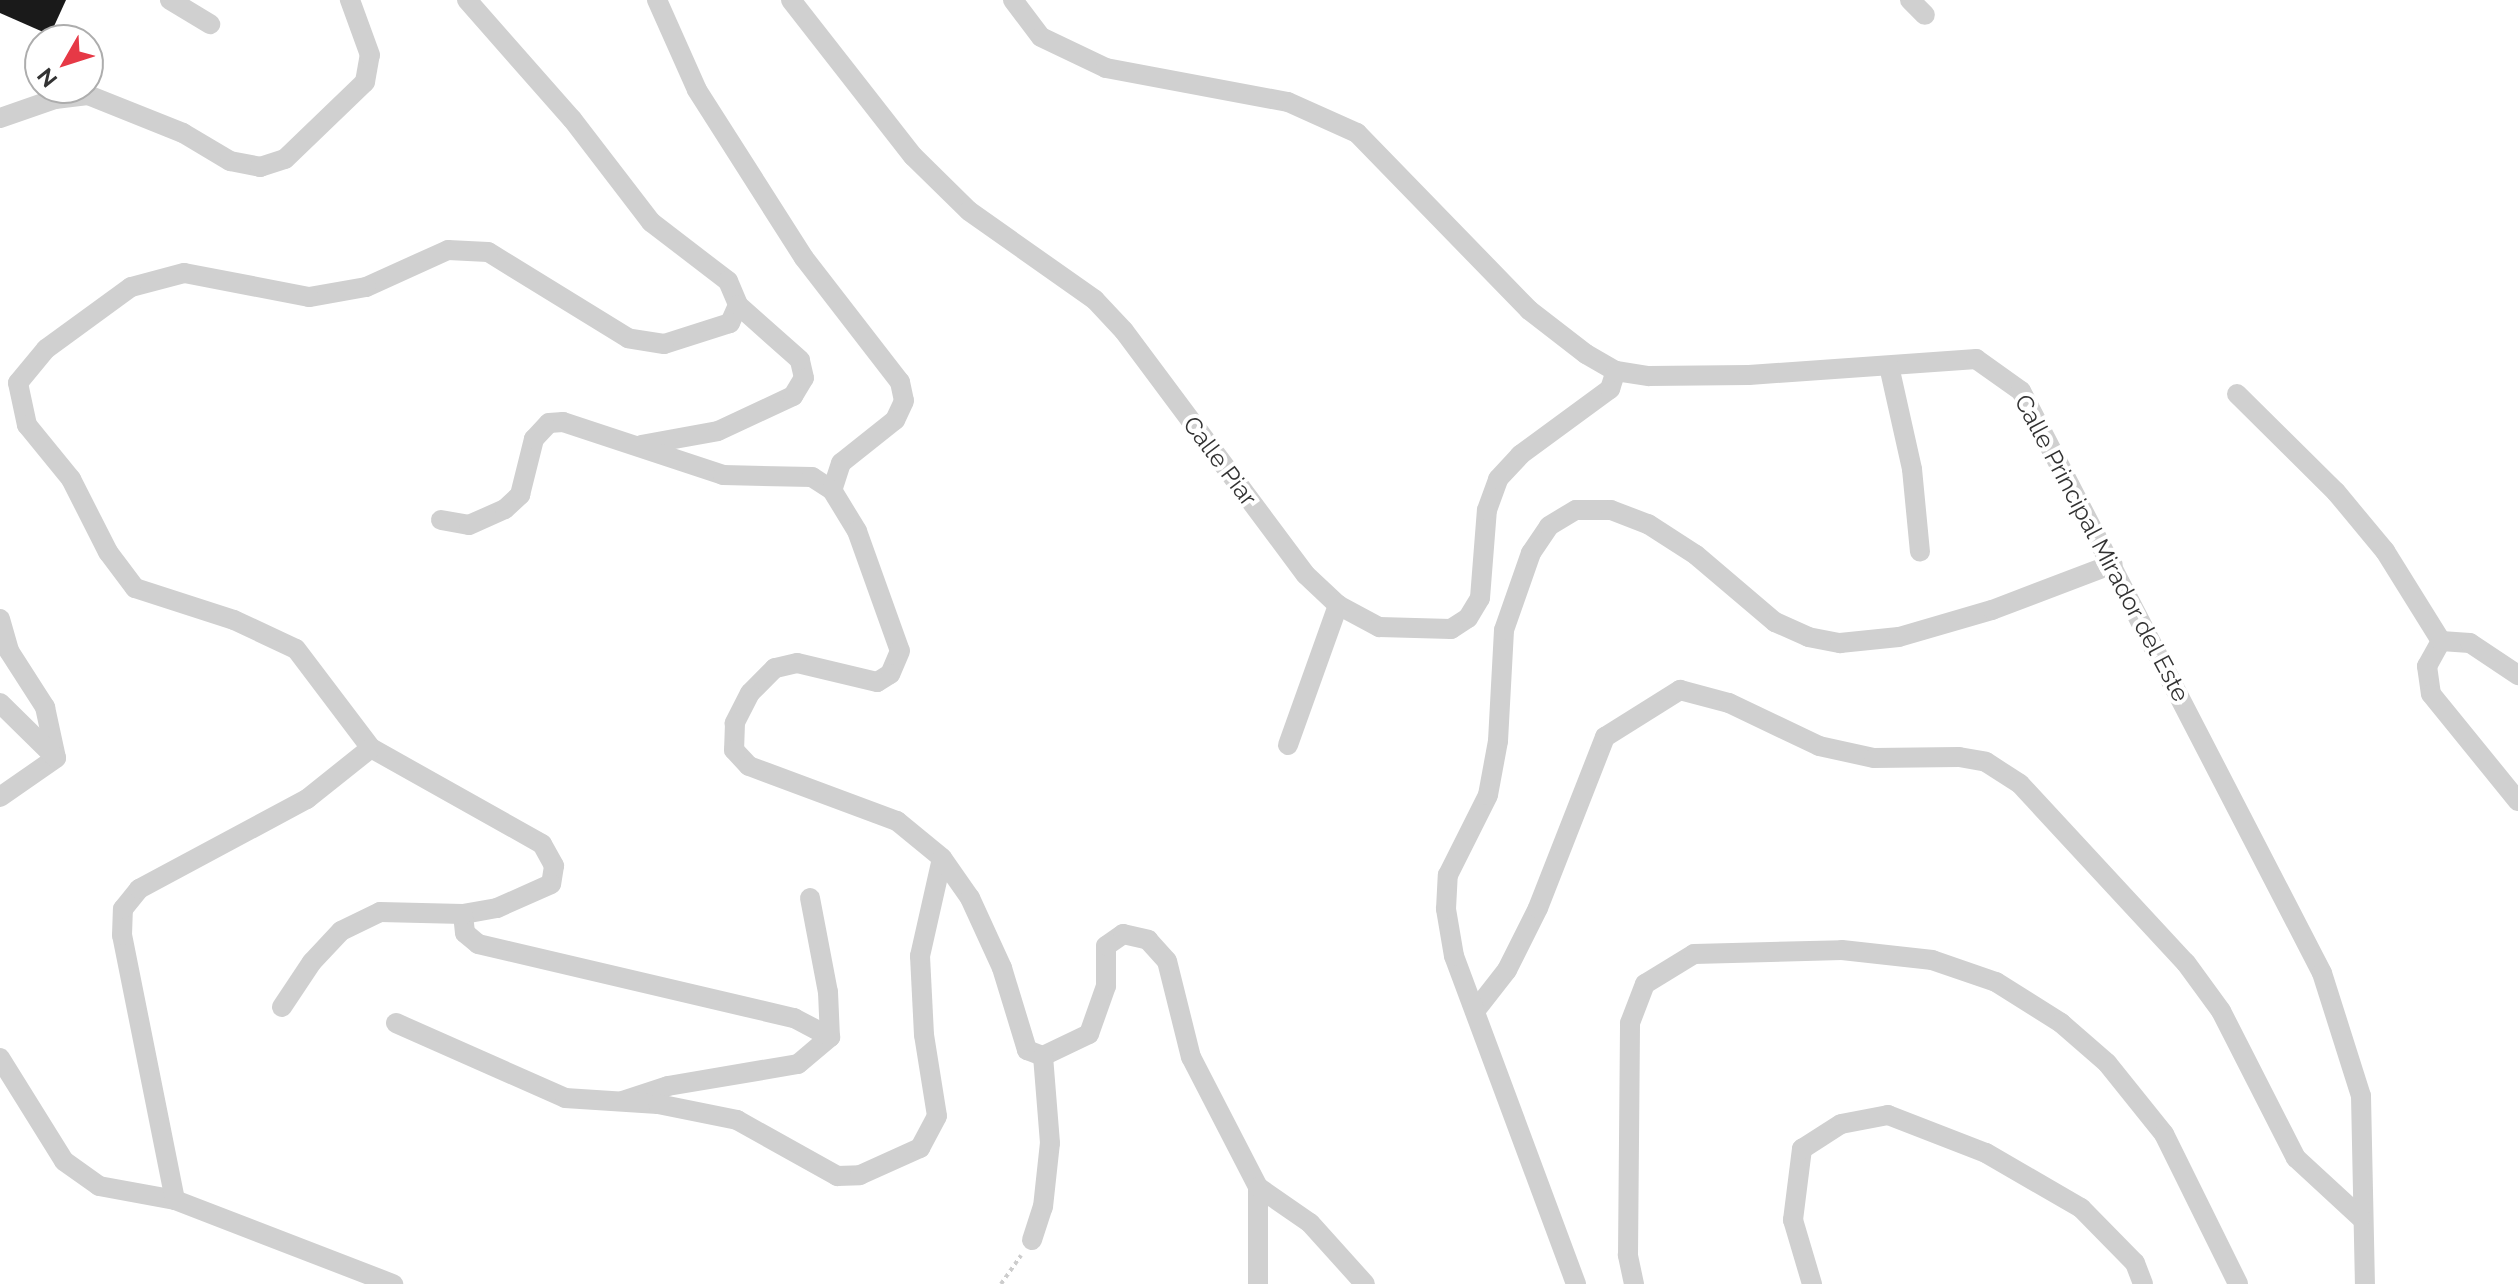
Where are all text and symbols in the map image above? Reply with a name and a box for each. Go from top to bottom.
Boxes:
north arrow [24,24,104,104]
text: N [32,63,62,93]
street label: Calle Principal Mirador del Este [2008,389,2196,707]
street label: Calle Piar [1177,411,1263,511]

